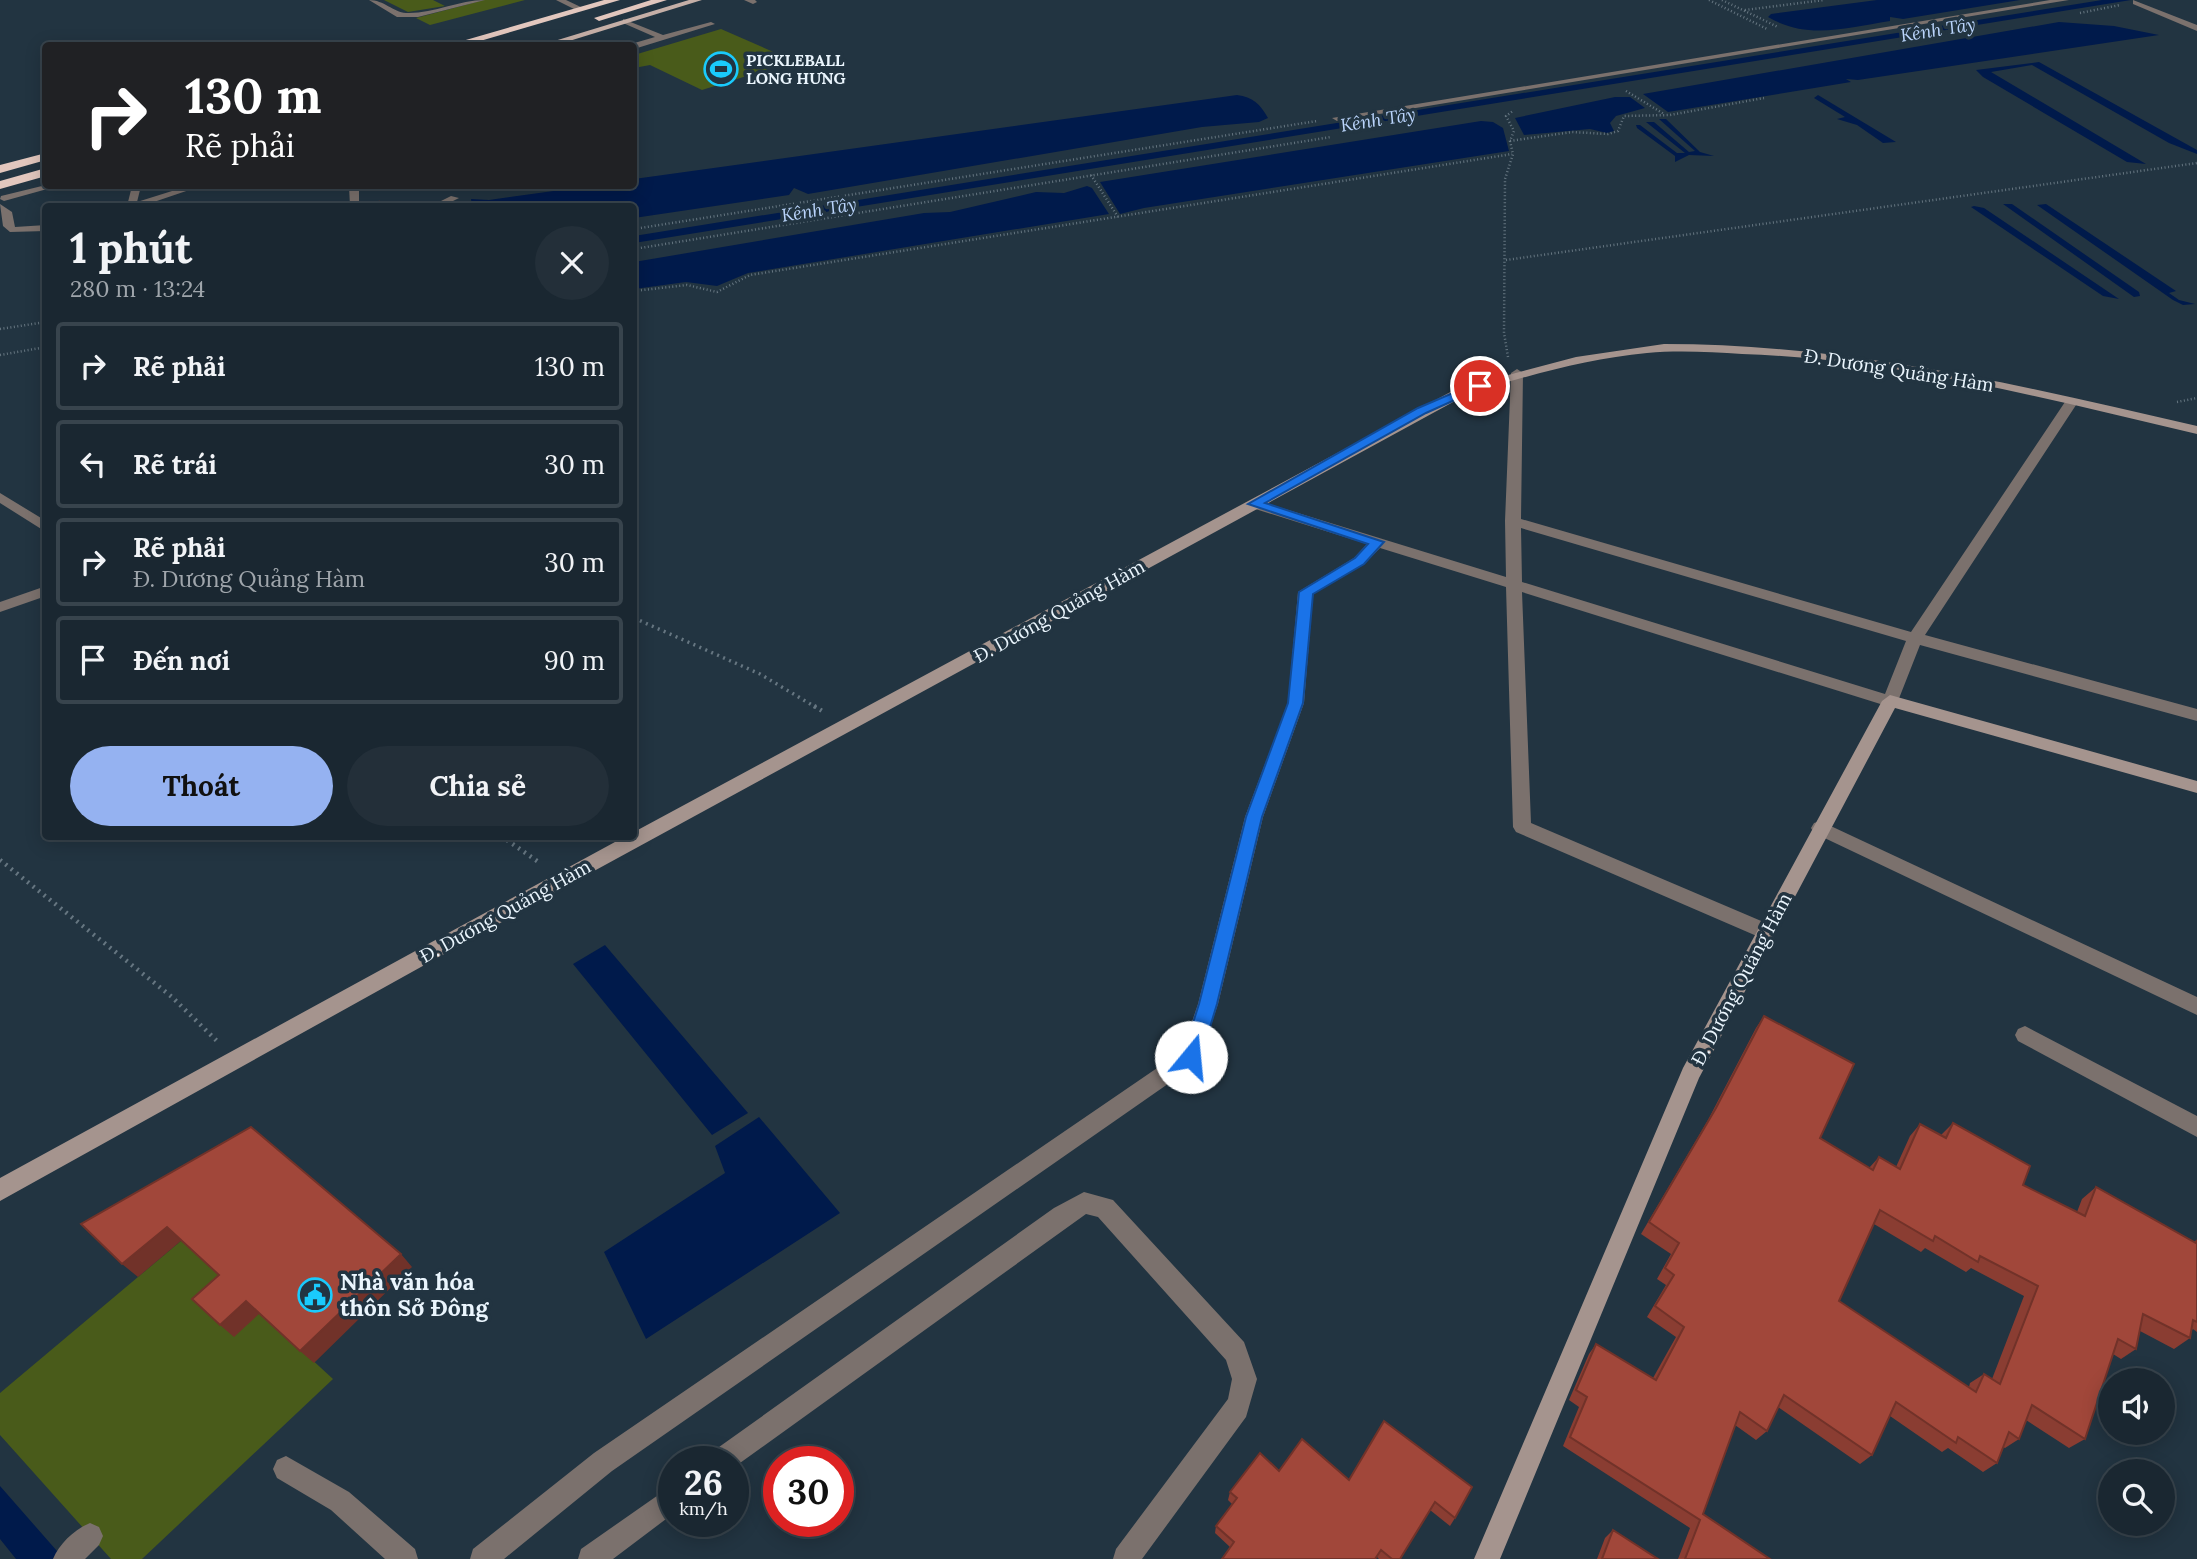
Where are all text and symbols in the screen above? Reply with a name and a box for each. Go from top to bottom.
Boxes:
water label: Kênh Tây [1899,12,1977,47]
sports icon: PICKLEBALL LONG HƯNG [702,50,740,88]
place label: PICKLEBALL LONG HƯNG [746,50,846,88]
text: 130 m [185,64,321,126]
icon: right [70,70,161,161]
water label: Kênh Tây [1339,102,1417,137]
text: Rẽ phải [185,125,295,166]
water label: Kênh Tây [780,192,858,227]
text: 1 phút [70,221,192,275]
button: close [535,226,609,300]
text: 280 m · 13:24 [70,274,205,303]
street label: Đ. Dương Quảng Hàm [1802,343,1996,397]
icon: right [74,347,112,385]
text: Rẽ phải [133,350,225,383]
text: 130 m [535,350,605,383]
pin [1450,356,1510,416]
icon: arrive [1461,367,1499,405]
icon: left [74,445,112,483]
text: Rẽ trái [133,448,217,481]
text: 30 m [544,448,605,481]
text: Rẽ phải [133,531,225,564]
icon: right [74,543,112,581]
text: 30 m [544,546,605,579]
street label: Đ. Dương Quảng Hàm [969,554,1149,668]
text: Đ. Dương Quảng Hàm [133,564,365,593]
icon: arrive [74,641,112,679]
text: Đến nơi [133,644,230,677]
text: 90 m [544,644,605,677]
button: Thoát [70,746,333,826]
button: Chia sẻ [347,746,609,826]
street label: Đ. Dương Quảng Hàm [415,854,595,968]
street label: Đ. Dương Quảng Hàm [1685,889,1797,1069]
position arrow [1154,1020,1228,1094]
place label: Nhà văn hóa thôn Sở Đông [340,1267,489,1322]
public building icon: Nhà văn hóa thôn Sở Đông [296,1276,334,1314]
map controls [2098,1368,2175,1536]
button: sound [2098,1368,2175,1445]
speed limit sign: 30 [763,1446,854,1537]
button: search [2098,1459,2175,1536]
text: 26 [684,1460,723,1505]
text: km/h [679,1497,728,1520]

